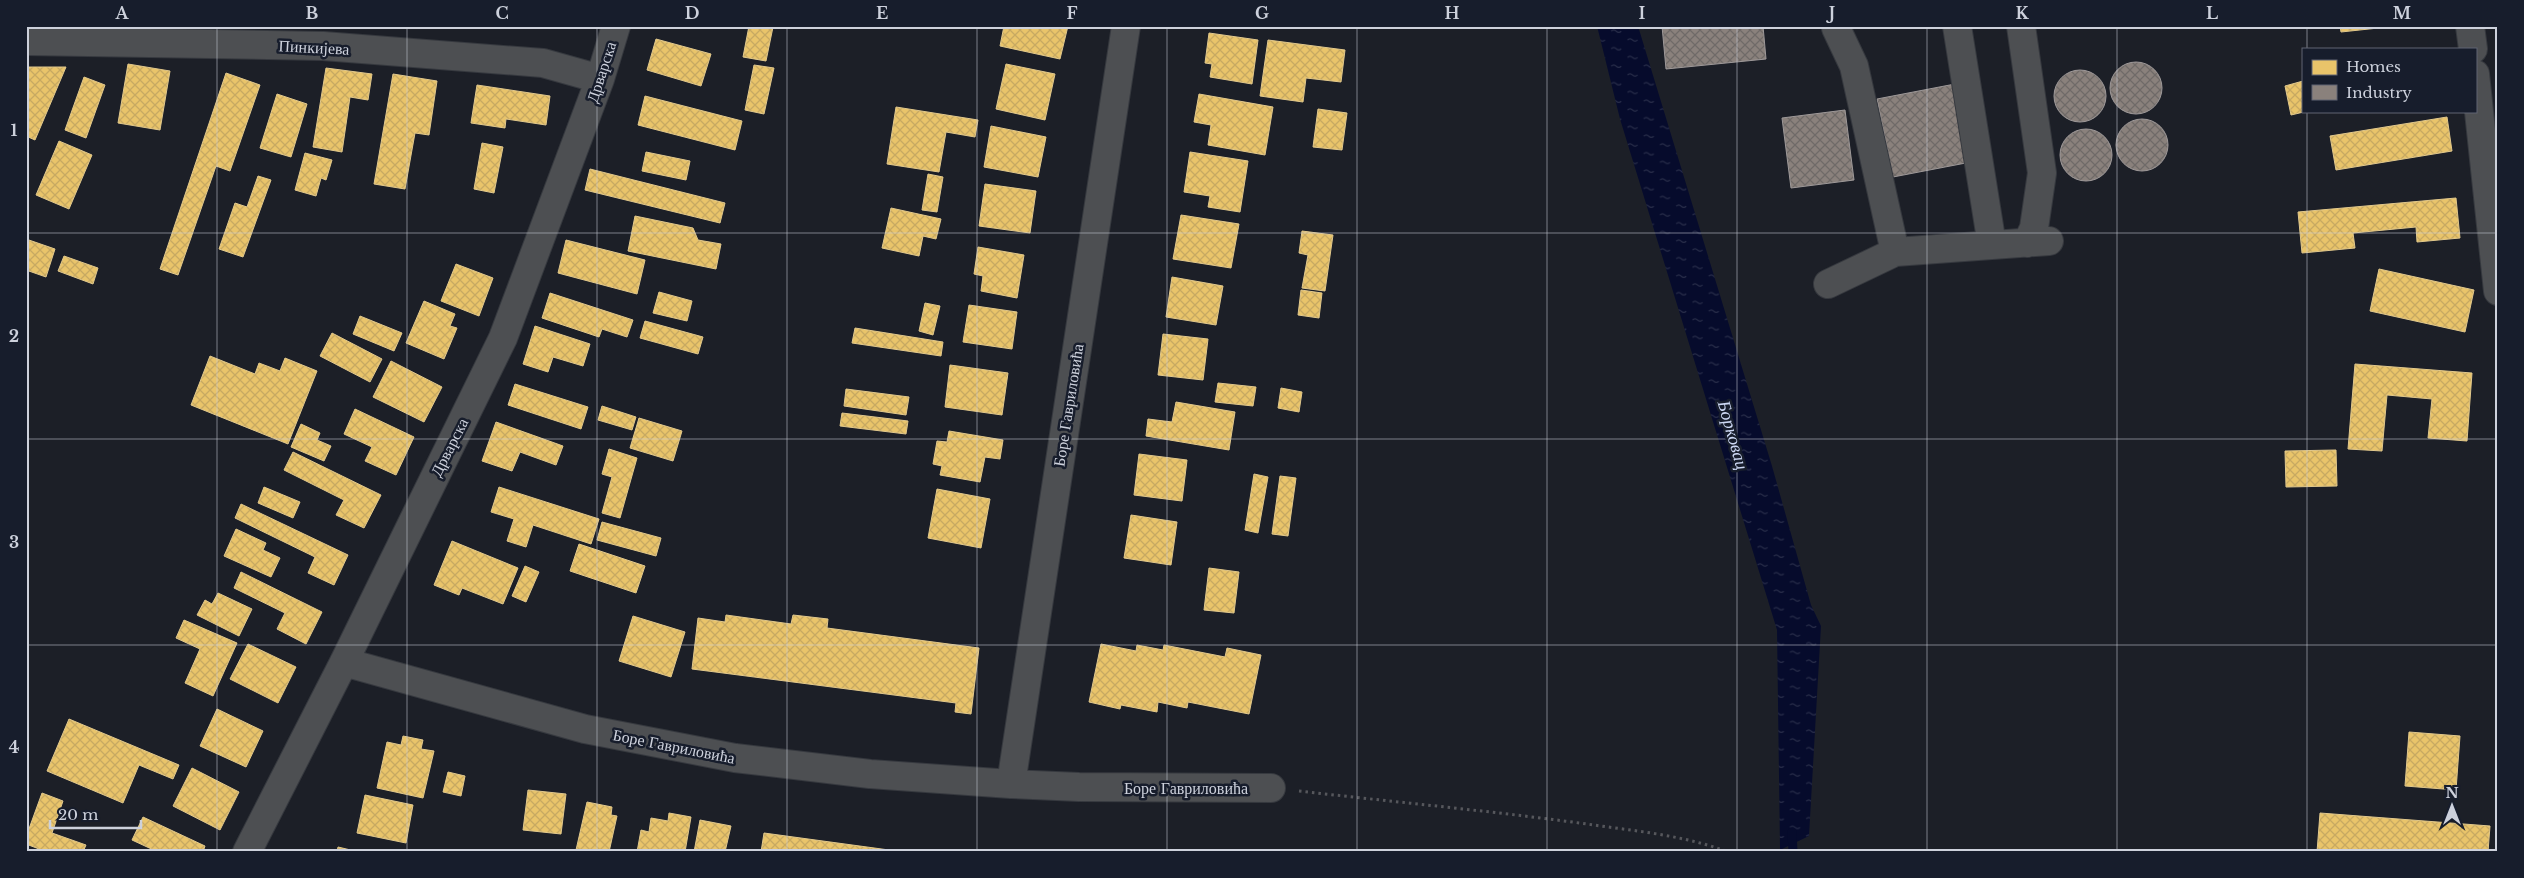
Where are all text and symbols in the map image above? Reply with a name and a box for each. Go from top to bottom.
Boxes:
text: A [115,3,130,23]
text: B [306,3,319,23]
text: C [495,3,509,23]
text: D [685,3,699,23]
text: E [876,3,888,23]
text: F [1066,3,1078,23]
text: G [1255,3,1269,23]
text: H [1444,3,1460,23]
text: I [1639,3,1646,23]
text: J [1826,3,1835,23]
text: K [2015,3,2029,23]
text: L [2206,3,2218,23]
text: M [2393,3,2411,23]
street label: Пинкијева [278,35,350,59]
street label: Дрварска [582,39,620,105]
legend [2302,48,2476,112]
text: Homes [2346,57,2401,76]
text: Industry [2346,83,2412,102]
text: 1 [11,120,18,140]
text: 2 [9,326,19,346]
street label: Боре Гавриловића [1048,342,1088,468]
water label: Борковац [1712,397,1753,472]
street label: Дрварска [426,414,472,480]
text: 3 [9,532,19,552]
street label: Боре Гавриловића [611,724,737,768]
text: 4 [9,737,19,757]
street label: Боре Гавриловића [1124,778,1248,798]
north arrow [2426,780,2476,830]
text: N [2445,784,2459,802]
scale bar [50,798,141,830]
text: 20 m [58,805,98,824]

